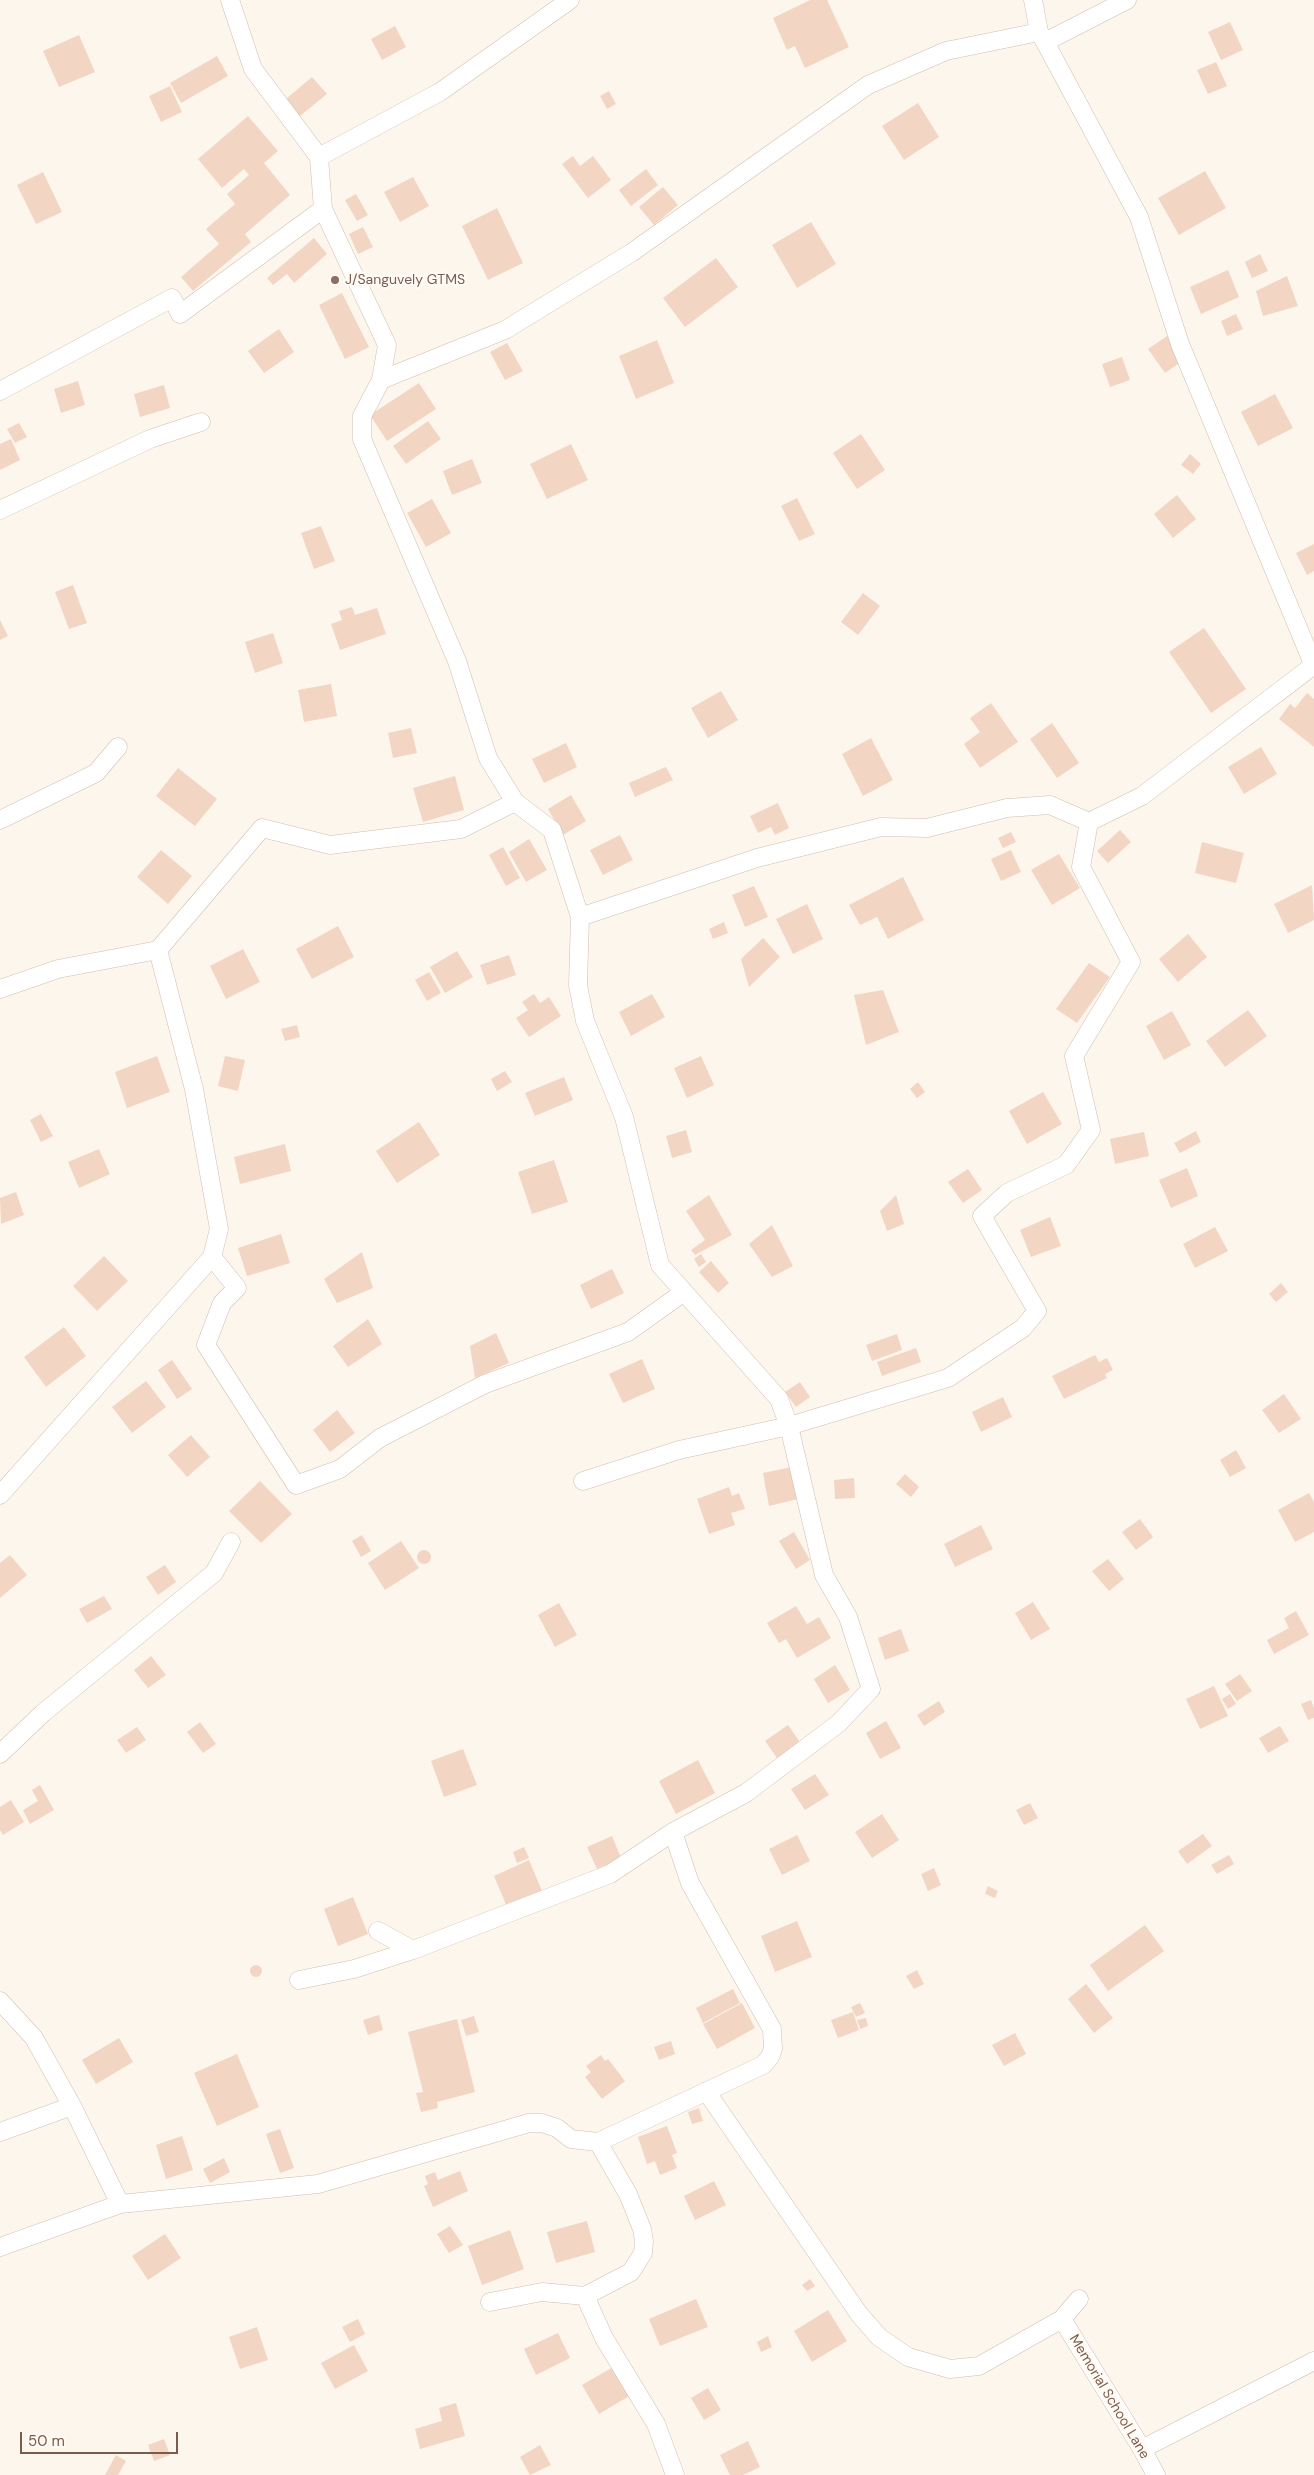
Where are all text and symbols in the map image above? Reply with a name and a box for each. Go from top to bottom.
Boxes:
place label: J/Sanguvely GTMS [345,272,465,288]
marker: J/Sanguvely GTMS [329,274,341,286]
street label: Memorial School Lane [1065,2332,1153,2462]
scale bar [22,2422,180,2454]
text: 50 m [28,2431,65,2451]

